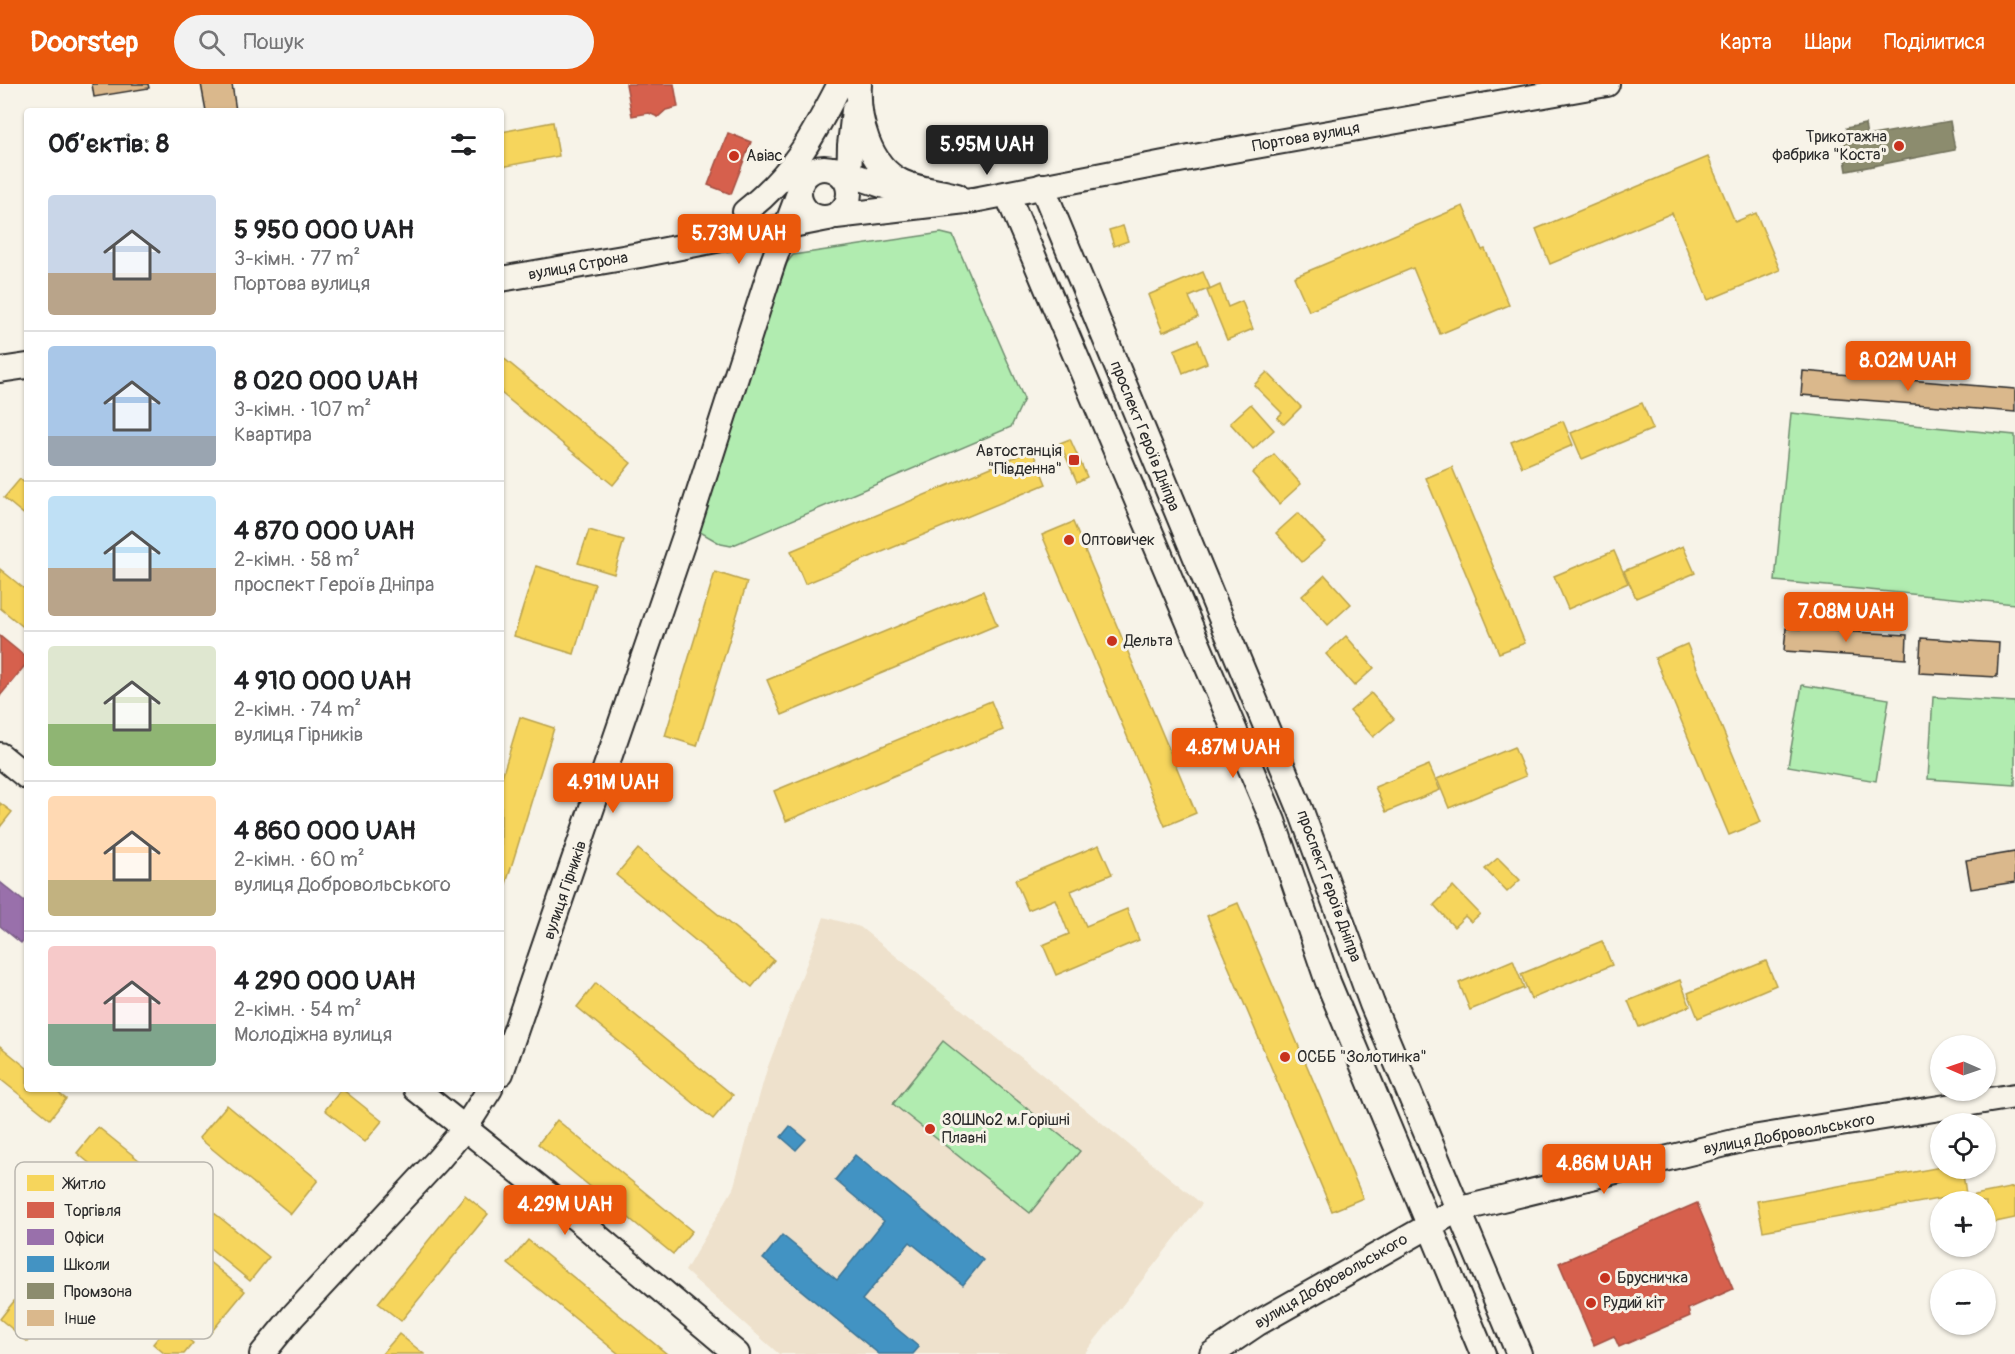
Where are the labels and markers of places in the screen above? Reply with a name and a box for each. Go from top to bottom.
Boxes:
pin: 5.95M UAH [918,125,1056,176]
place label: Трикотажна фабрика "Коста" [1772,127,1887,165]
marker: Трикотажна фабрика "Коста" [1892,139,1906,153]
place label: Авіас [746,146,783,166]
marker: Авіас [727,149,741,163]
pin: 5.73M UAH [670,214,808,265]
pin: 8.02M UAH [1839,341,1977,392]
place label: Автостанція "Південна" [975,441,1062,479]
marker: Автостанція "Південна" [1067,453,1081,467]
place label: Оптовичек [1081,530,1155,550]
marker: Оптовичек [1062,533,1076,547]
pin: 7.08M UAH [1777,592,1915,643]
place label: Дельта [1123,631,1173,651]
marker: Дельта [1105,634,1119,648]
pin: 4.87M UAH [1164,728,1302,779]
pin: 4.91M UAH [544,763,682,814]
place label: ОСББ "Золотинка" [1297,1047,1427,1067]
marker: ОСББ "Золотинка" [1278,1050,1292,1064]
place label: ЗОШ№2 м.Горішні Плавні [942,1110,1070,1148]
marker: ЗОШ№2 м.Горішні Плавні [923,1122,937,1136]
pin: 4.86M UAH [1535,1144,1673,1195]
pin: 4.29M UAH [496,1185,634,1236]
place label: Брусничка [1617,1268,1688,1288]
marker: Брусничка [1598,1271,1612,1285]
place label: Рудий кіт [1603,1293,1665,1313]
marker: Рудий кіт [1584,1296,1598,1310]

